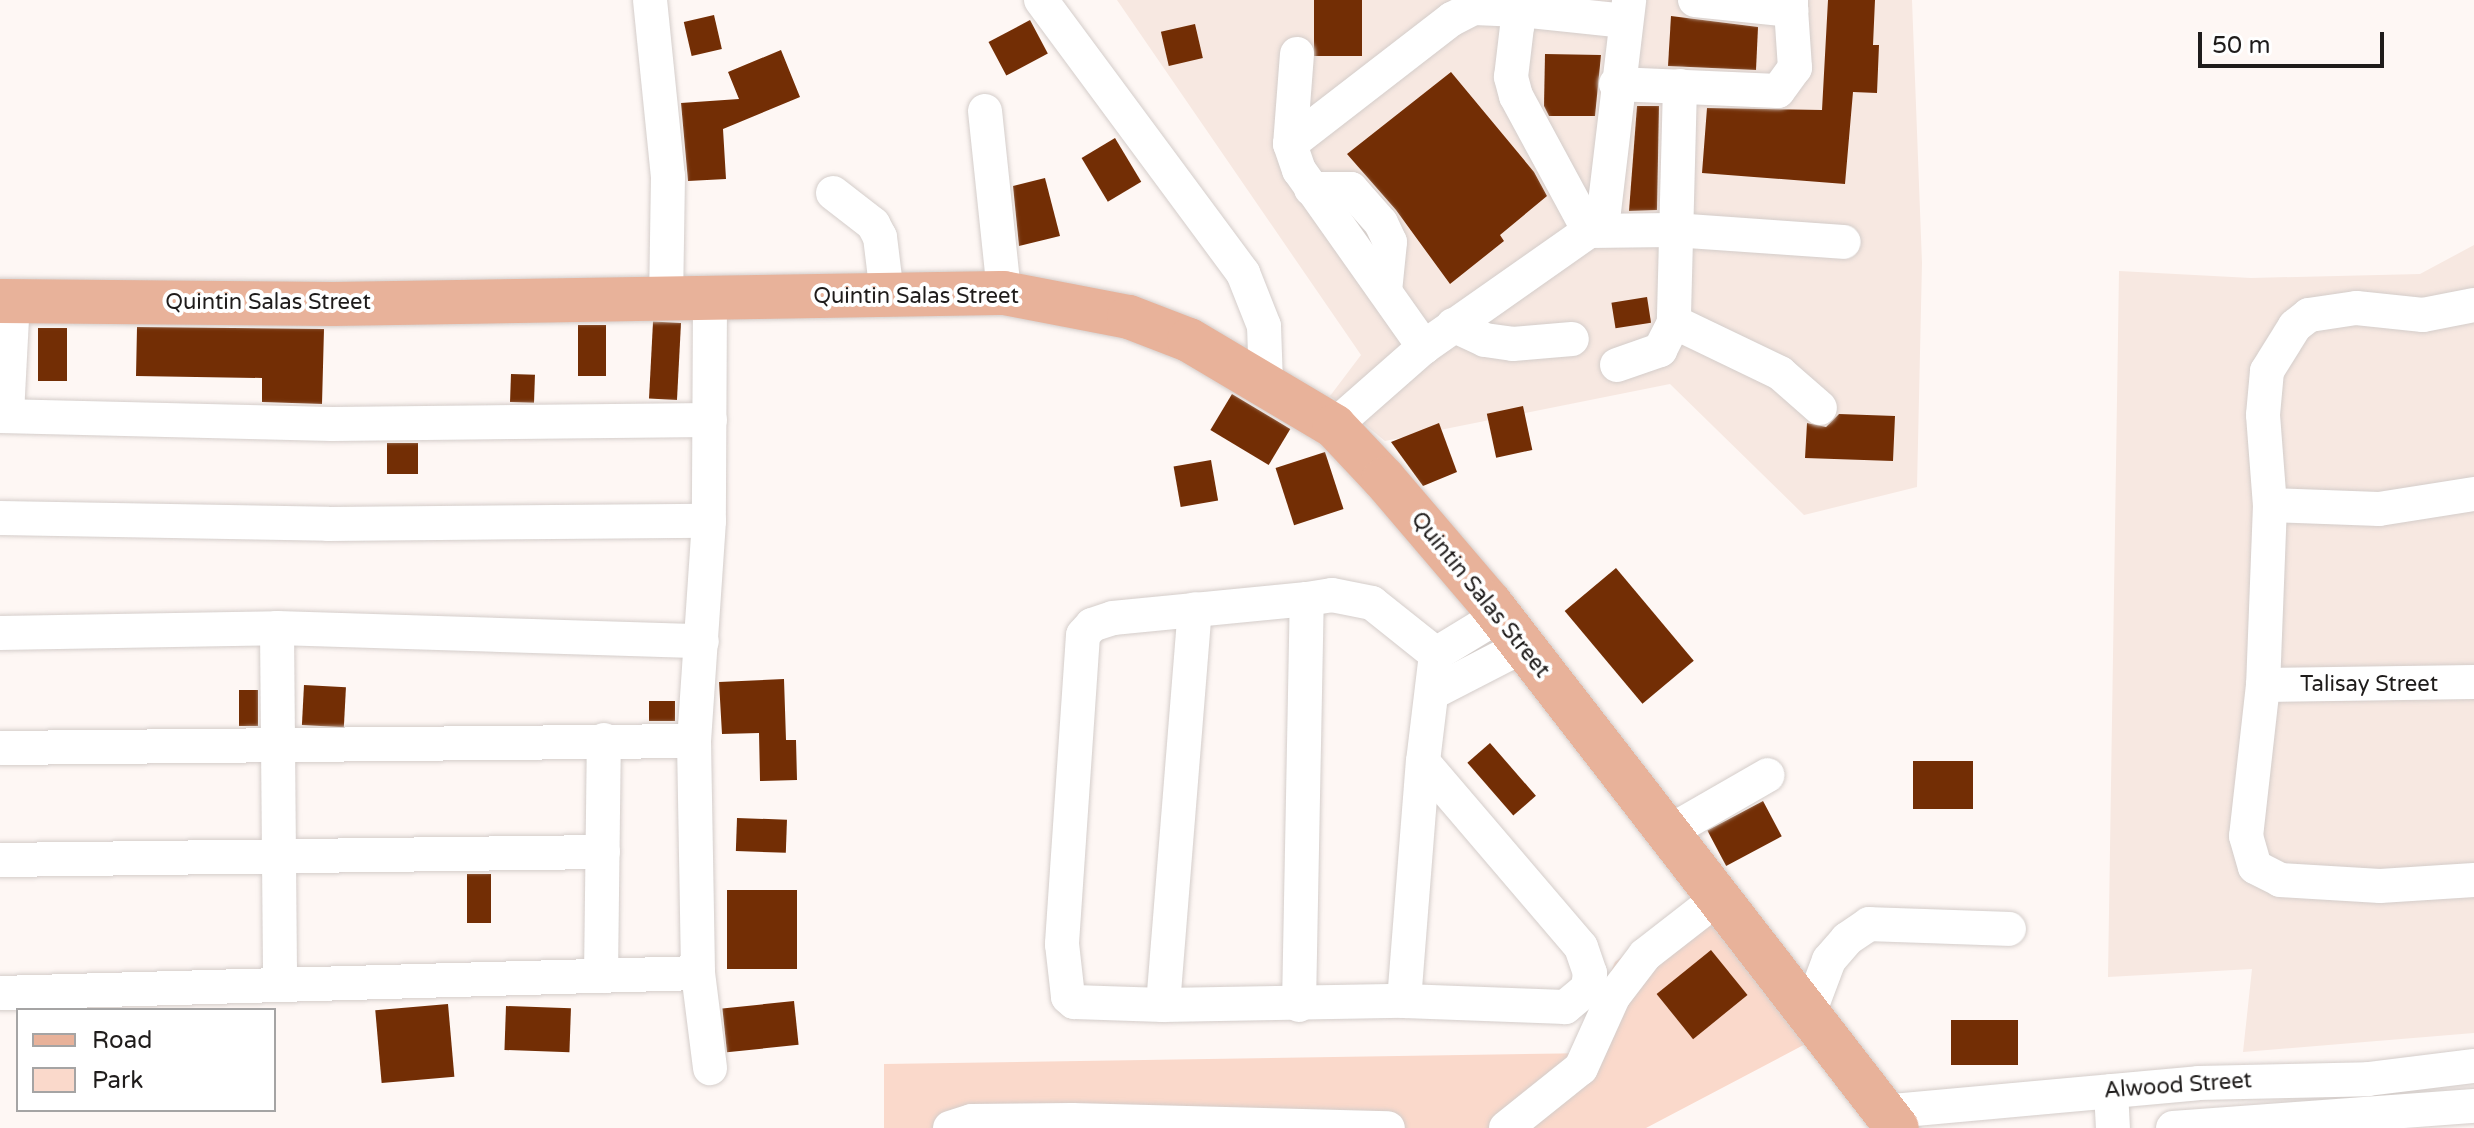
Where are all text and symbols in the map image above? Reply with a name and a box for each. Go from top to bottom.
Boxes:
scale bar [2202,16,2388,66]
text: 50 m [2212,31,2270,60]
street label: Quintin Salas Street [813,284,1019,310]
street label: Quintin Salas Street [165,290,371,316]
street label: Quintin Salas Street [1405,507,1555,683]
street label: Talisay Street [2300,672,2438,698]
legend [16,1008,276,1112]
text: Road [92,1026,152,1055]
text: Park [92,1066,143,1095]
street label: Alwood Street [2103,1068,2253,1104]

